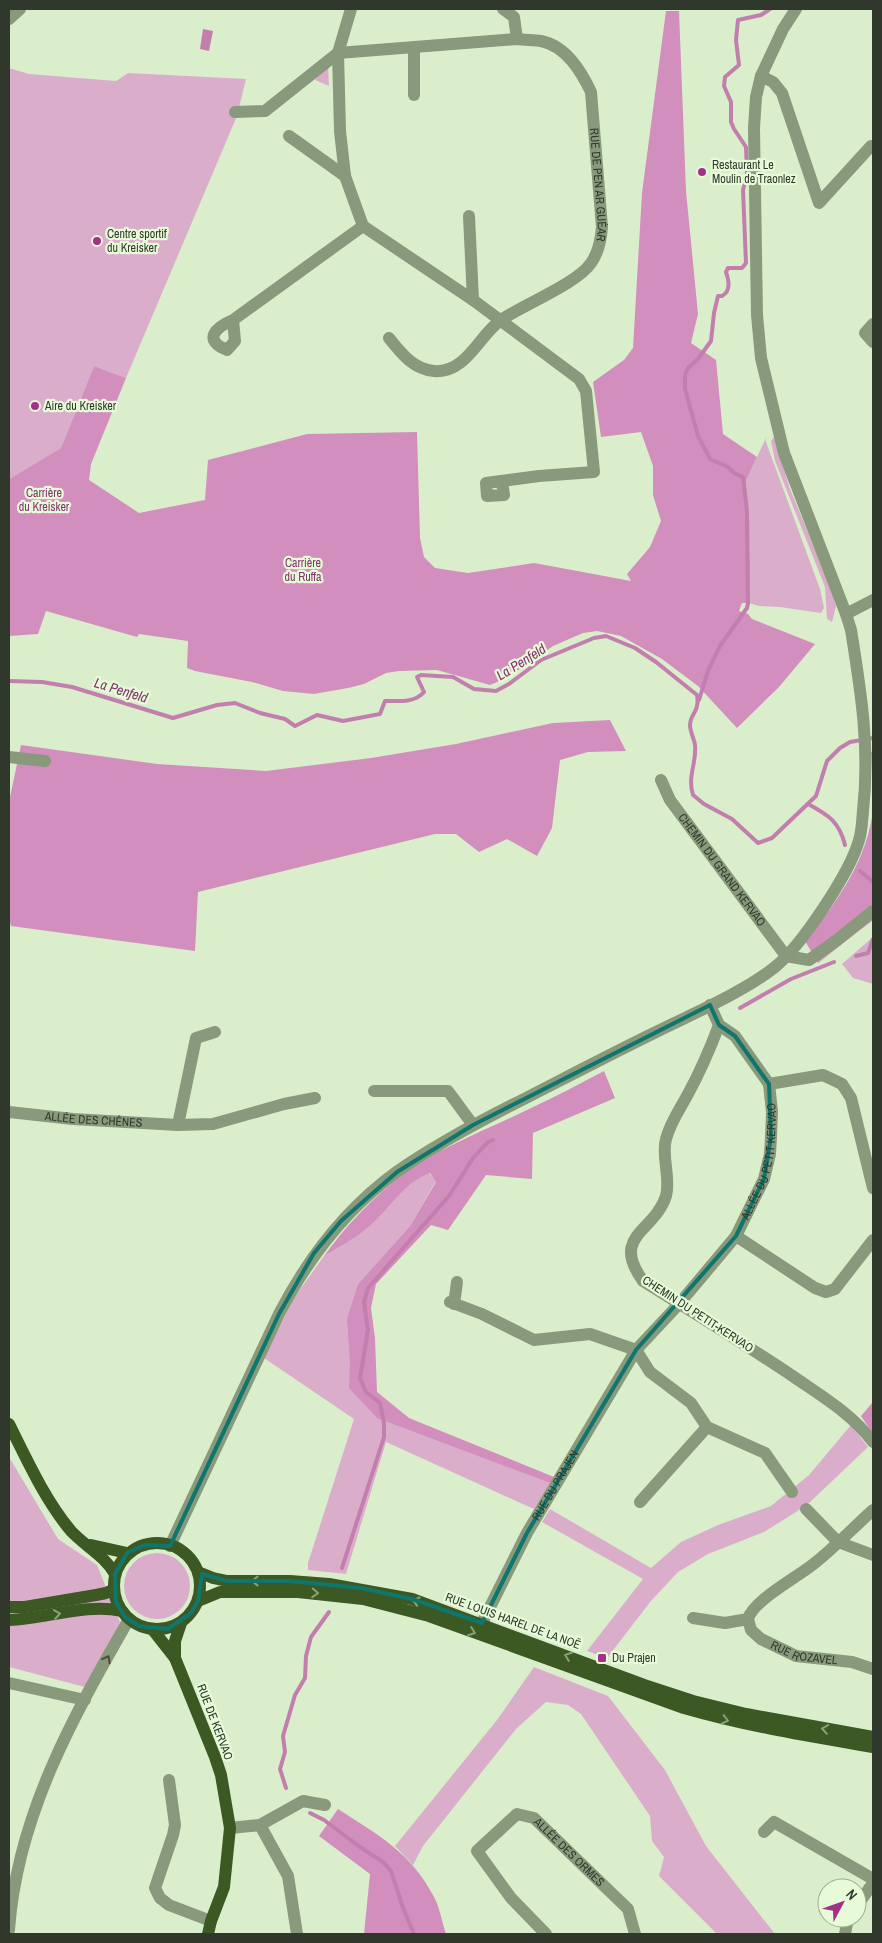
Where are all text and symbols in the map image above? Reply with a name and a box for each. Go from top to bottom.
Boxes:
street label: RUE DE PEN AR GUÉAR [586,127,610,243]
place label: Restaurant Le Moulin de Traonlez [712,157,796,187]
marker: Restaurant Le Moulin de Traonlez [696,166,708,178]
place label: Centre sportif du Kreisker [107,226,167,256]
marker: Centre sportif du Kreisker [91,235,103,247]
place label: Aire du Kreisker [44,398,117,414]
marker: Aire du Kreisker [29,400,41,412]
park label: Carrière du Kreisker [19,485,70,515]
park label: Carrière du Ruffa [284,555,322,585]
water label: La Penfeld [493,639,550,684]
water label: La Penfeld [92,673,150,707]
street label: CHEMIN DU GRAND KERVAO [675,810,769,930]
street label: ALLÉE DU PETIT KERVAO [737,1102,780,1223]
street label: ALLÉE DES CHÊNES [43,1108,143,1131]
street label: CHEMIN DU PETIT-KERVAO [639,1272,757,1356]
street label: RUE DU PRAJEN [528,1447,583,1524]
one-way arrow [251,1576,258,1586]
one-way arrow [312,1587,320,1598]
street label: RUE LOUIS HAREL DE LA NOË [443,1589,583,1653]
one-way arrow [412,1596,420,1606]
one-way arrow [53,1610,61,1620]
one-way arrow [468,1626,476,1636]
street label: RUE ROZAVEL [768,1637,839,1668]
place label: Du Prajen [612,1650,656,1666]
one-way arrow [565,1652,573,1662]
marker: Du Prajen [596,1652,608,1664]
one-way arrow [101,1656,111,1665]
street label: RUE DE KERVAO [193,1682,237,1763]
one-way arrow [720,1714,729,1725]
one-way arrow [821,1724,830,1734]
street label: ALLÉE DES ORMES [530,1813,608,1890]
north arrow [817,1878,867,1928]
text: N [842,1885,861,1904]

